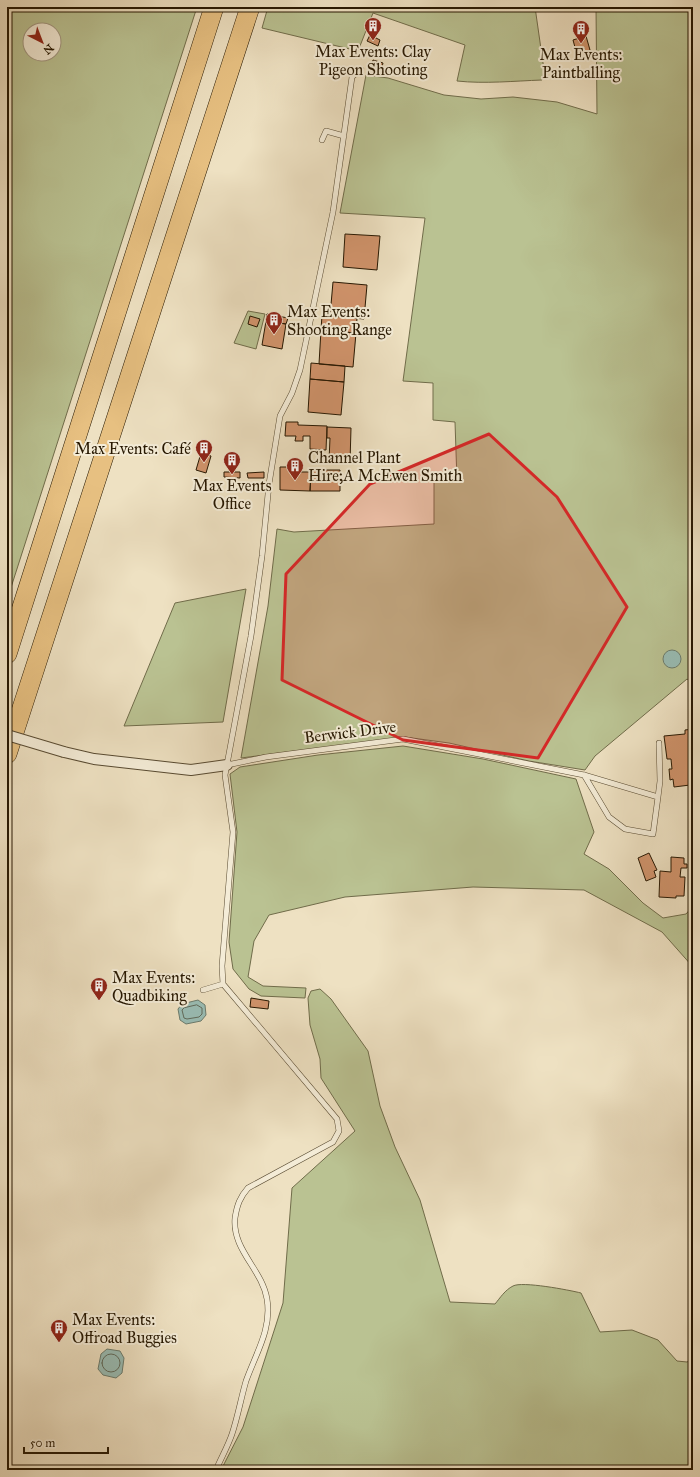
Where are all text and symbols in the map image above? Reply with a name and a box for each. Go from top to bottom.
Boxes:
building icon: Max Events: Clay Pigeon Shooting [363,16,383,41]
building icon: Max Events: Paintballing [571,19,591,44]
north arrow [22,22,62,62]
text: N [40,41,56,57]
place label: Max Events: Clay Pigeon Shooting [315,42,431,80]
place label: Max Events: Paintballing [539,45,623,83]
place label: Max Events: Shooting Range [287,302,392,340]
building icon: Max Events: Shooting Range [264,310,284,335]
building icon: Max Events: Café [194,438,214,463]
place label: Max Events: Café [75,439,191,458]
place label: Channel Plant Hire;A McEwen Smith [308,448,462,485]
building icon: Max Events Office [222,450,242,475]
building icon: Channel Plant Hire;A McEwen Smith [285,456,305,481]
place label: Max Events Office [192,476,272,513]
street label: Berwick Drive [303,717,398,747]
place label: Max Events: Quadbiking [112,968,195,1006]
building icon: Max Events: Quadbiking [89,976,109,1001]
place label: Max Events: Offroad Buggies [72,1310,177,1348]
building icon: Max Events: Offroad Buggies [49,1318,69,1343]
scale bar [24,1429,108,1455]
text: 50 m [30,1436,55,1450]

